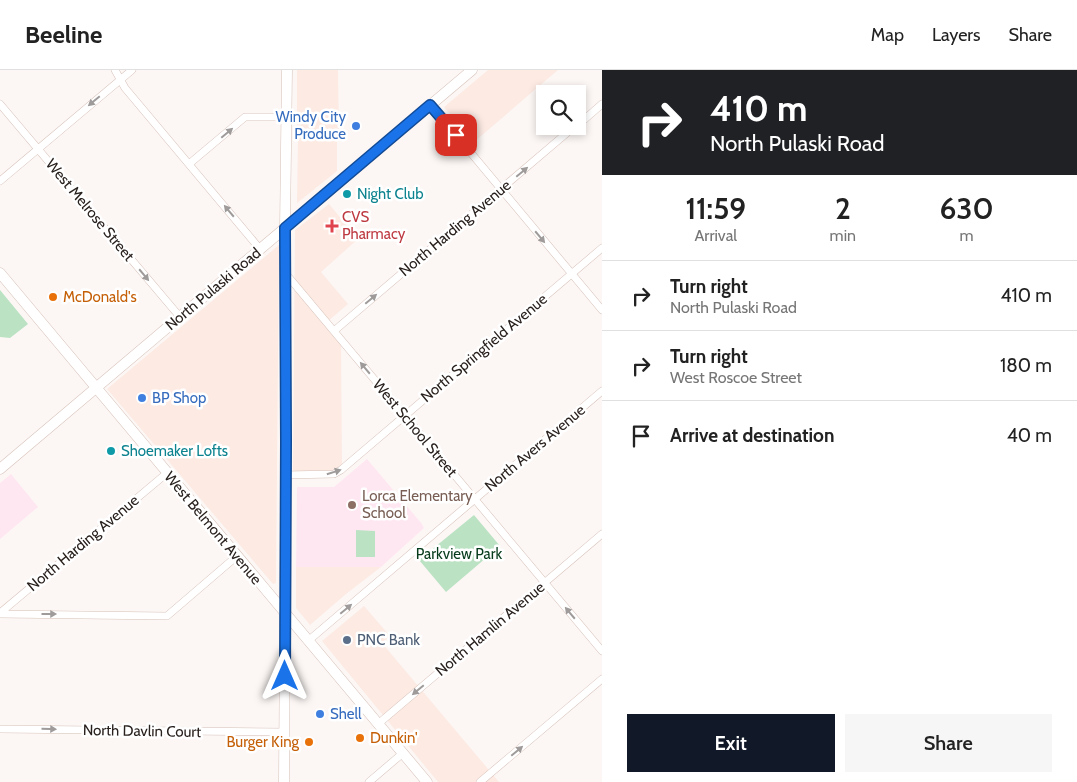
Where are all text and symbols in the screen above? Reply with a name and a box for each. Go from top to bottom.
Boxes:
text: Beeline [25,20,102,49]
text: Map [871,24,904,46]
text: Layers [932,24,981,46]
text: Share [1009,24,1052,46]
map controls [536,85,586,135]
button: search [536,85,586,135]
text: 410 m [710,87,807,130]
icon: right [627,90,692,155]
one-way arrow [88,96,101,107]
place label: Windy City Produce [276,108,346,143]
pin [435,114,477,156]
marker: Windy City Produce [350,120,362,132]
icon: arrive [442,121,470,149]
one-way arrow [220,127,232,139]
text: North Pulaski Road [710,130,885,157]
street label: West Melrose Street [42,155,138,265]
one-way arrow [515,166,528,177]
street label: North Harding Avenue [395,176,515,280]
place label: Night Club [357,185,423,203]
marker: Night Club [341,188,353,200]
text: 11:59 [685,190,746,227]
text: 2 [835,190,851,227]
text: 630 [939,190,994,227]
one-way arrow [223,205,234,218]
place label: CVS Pharmacy [342,208,406,243]
marker: CVS Pharmacy [326,220,338,232]
text: Arrival [695,226,737,245]
text: min [830,226,856,245]
text: m [959,226,974,245]
one-way arrow [535,230,546,243]
street label: North Pulaski Road [162,244,264,334]
one-way arrow [139,268,150,281]
text: Turn right [670,275,748,298]
icon: right [627,282,655,310]
text: 410 m [1001,284,1052,307]
place label: McDonald's [63,288,137,306]
street label: North Springfield Avenue [417,290,551,406]
marker: McDonald's [47,291,59,303]
one-way arrow [364,294,377,305]
text: North Pulaski Road [670,298,797,317]
text: Turn right [670,345,748,368]
icon: right [627,352,655,380]
text: 180 m [1000,354,1052,377]
one-way arrow [360,362,371,374]
text: West Roscoe Street [670,368,802,387]
street label: West School Street [369,376,461,480]
place label: BP Shop [152,389,206,407]
marker: BP Shop [136,392,148,404]
street label: North Avers Avenue [481,401,589,495]
icon: arrive [627,422,655,450]
text: Arrive at destination [670,424,834,447]
text: 40 m [1007,424,1052,447]
place label: Shoemaker Lofts [121,442,228,460]
marker: Shoemaker Lofts [105,445,117,457]
one-way arrow [327,467,342,475]
street label: West Belmont Avenue [161,468,266,588]
place label: Lorca Elementary School [362,487,473,522]
street label: North Harding Avenue [23,491,143,595]
marker: Lorca Elementary School [346,499,358,511]
park label: Parkview Park [416,545,503,563]
street label: North Hamlin Avenue [432,578,548,680]
one-way arrow [339,603,351,615]
one-way arrow [565,607,576,620]
one-way arrow [41,610,57,618]
place label: PNC Bank [357,631,420,649]
marker: PNC Bank [341,634,353,646]
position arrow [258,649,310,701]
one-way arrow [412,684,424,696]
place label: Shell [330,705,362,723]
marker: Shell [314,708,326,720]
button: Exit [627,714,835,772]
button: Share [845,714,1052,772]
street label: North Davlin Court [83,721,201,741]
one-way arrow [41,726,57,734]
place label: Dunkin' [370,729,418,747]
marker: Dunkin' [354,732,366,744]
place label: Burger King [226,733,300,751]
marker: Burger King [303,736,315,748]
one-way arrow [511,745,524,756]

